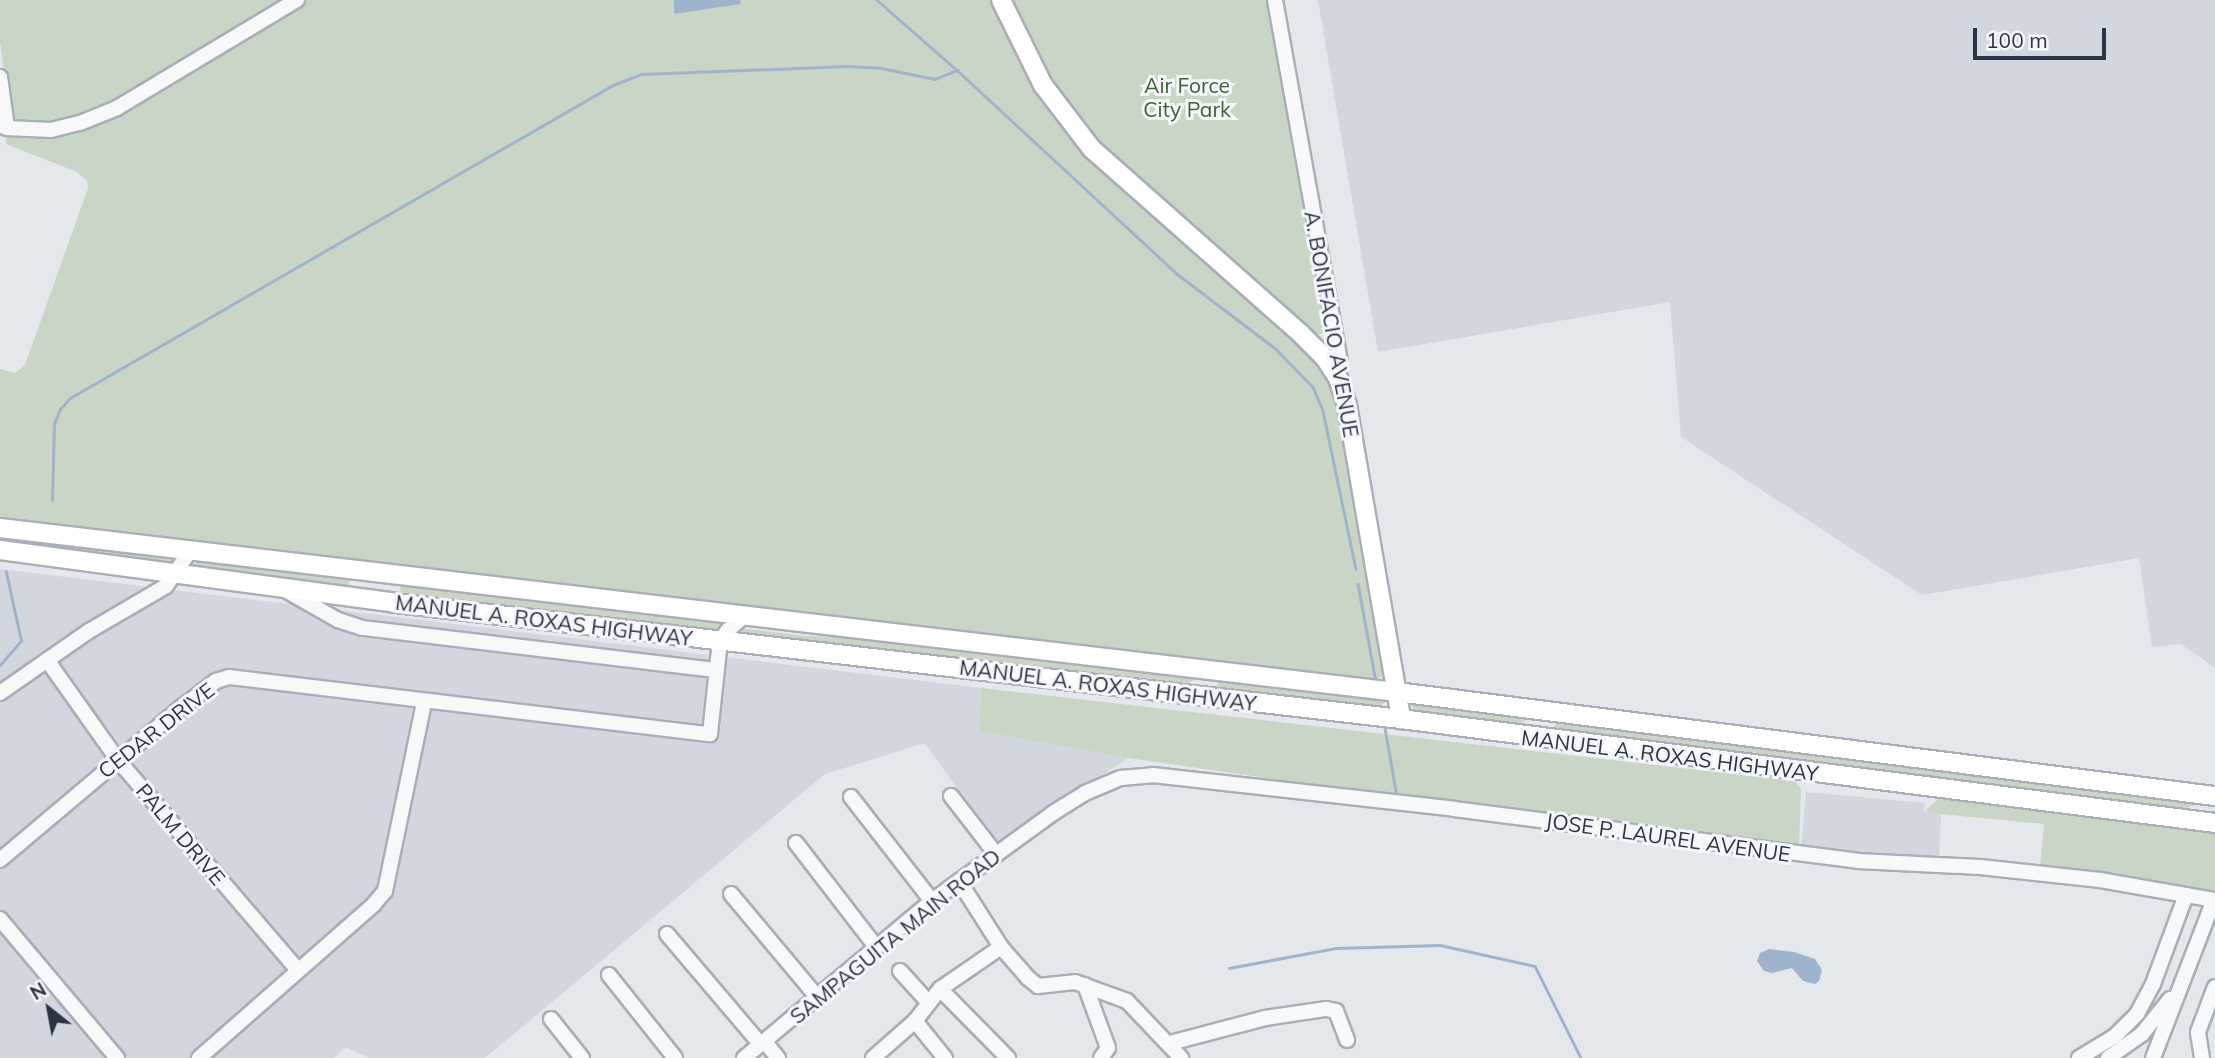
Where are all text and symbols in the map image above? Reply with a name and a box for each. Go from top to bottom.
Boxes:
scale bar [1977,14,2110,58]
text: 100 m [1986,27,2048,53]
park label: Air Force City Park [1143,72,1231,122]
street label: A. BONIFACIO AVENUE [1300,209,1364,439]
street label: MANUEL A. ROXAS HIGHWAY [394,589,694,651]
street label: MANUEL A. ROXAS HIGHWAY [958,654,1258,716]
street label: CEDAR DRIVE [93,677,219,783]
street label: MANUEL A. ROXAS HIGHWAY [1520,724,1820,786]
street label: PALM DRIVE [131,778,231,890]
street label: JOSE P. LAUREL AVENUE [1544,807,1792,867]
street label: SAMPAGUITA MAIN ROAD [785,843,1005,1029]
north arrow [14,974,84,1044]
text: N [26,977,51,1005]

